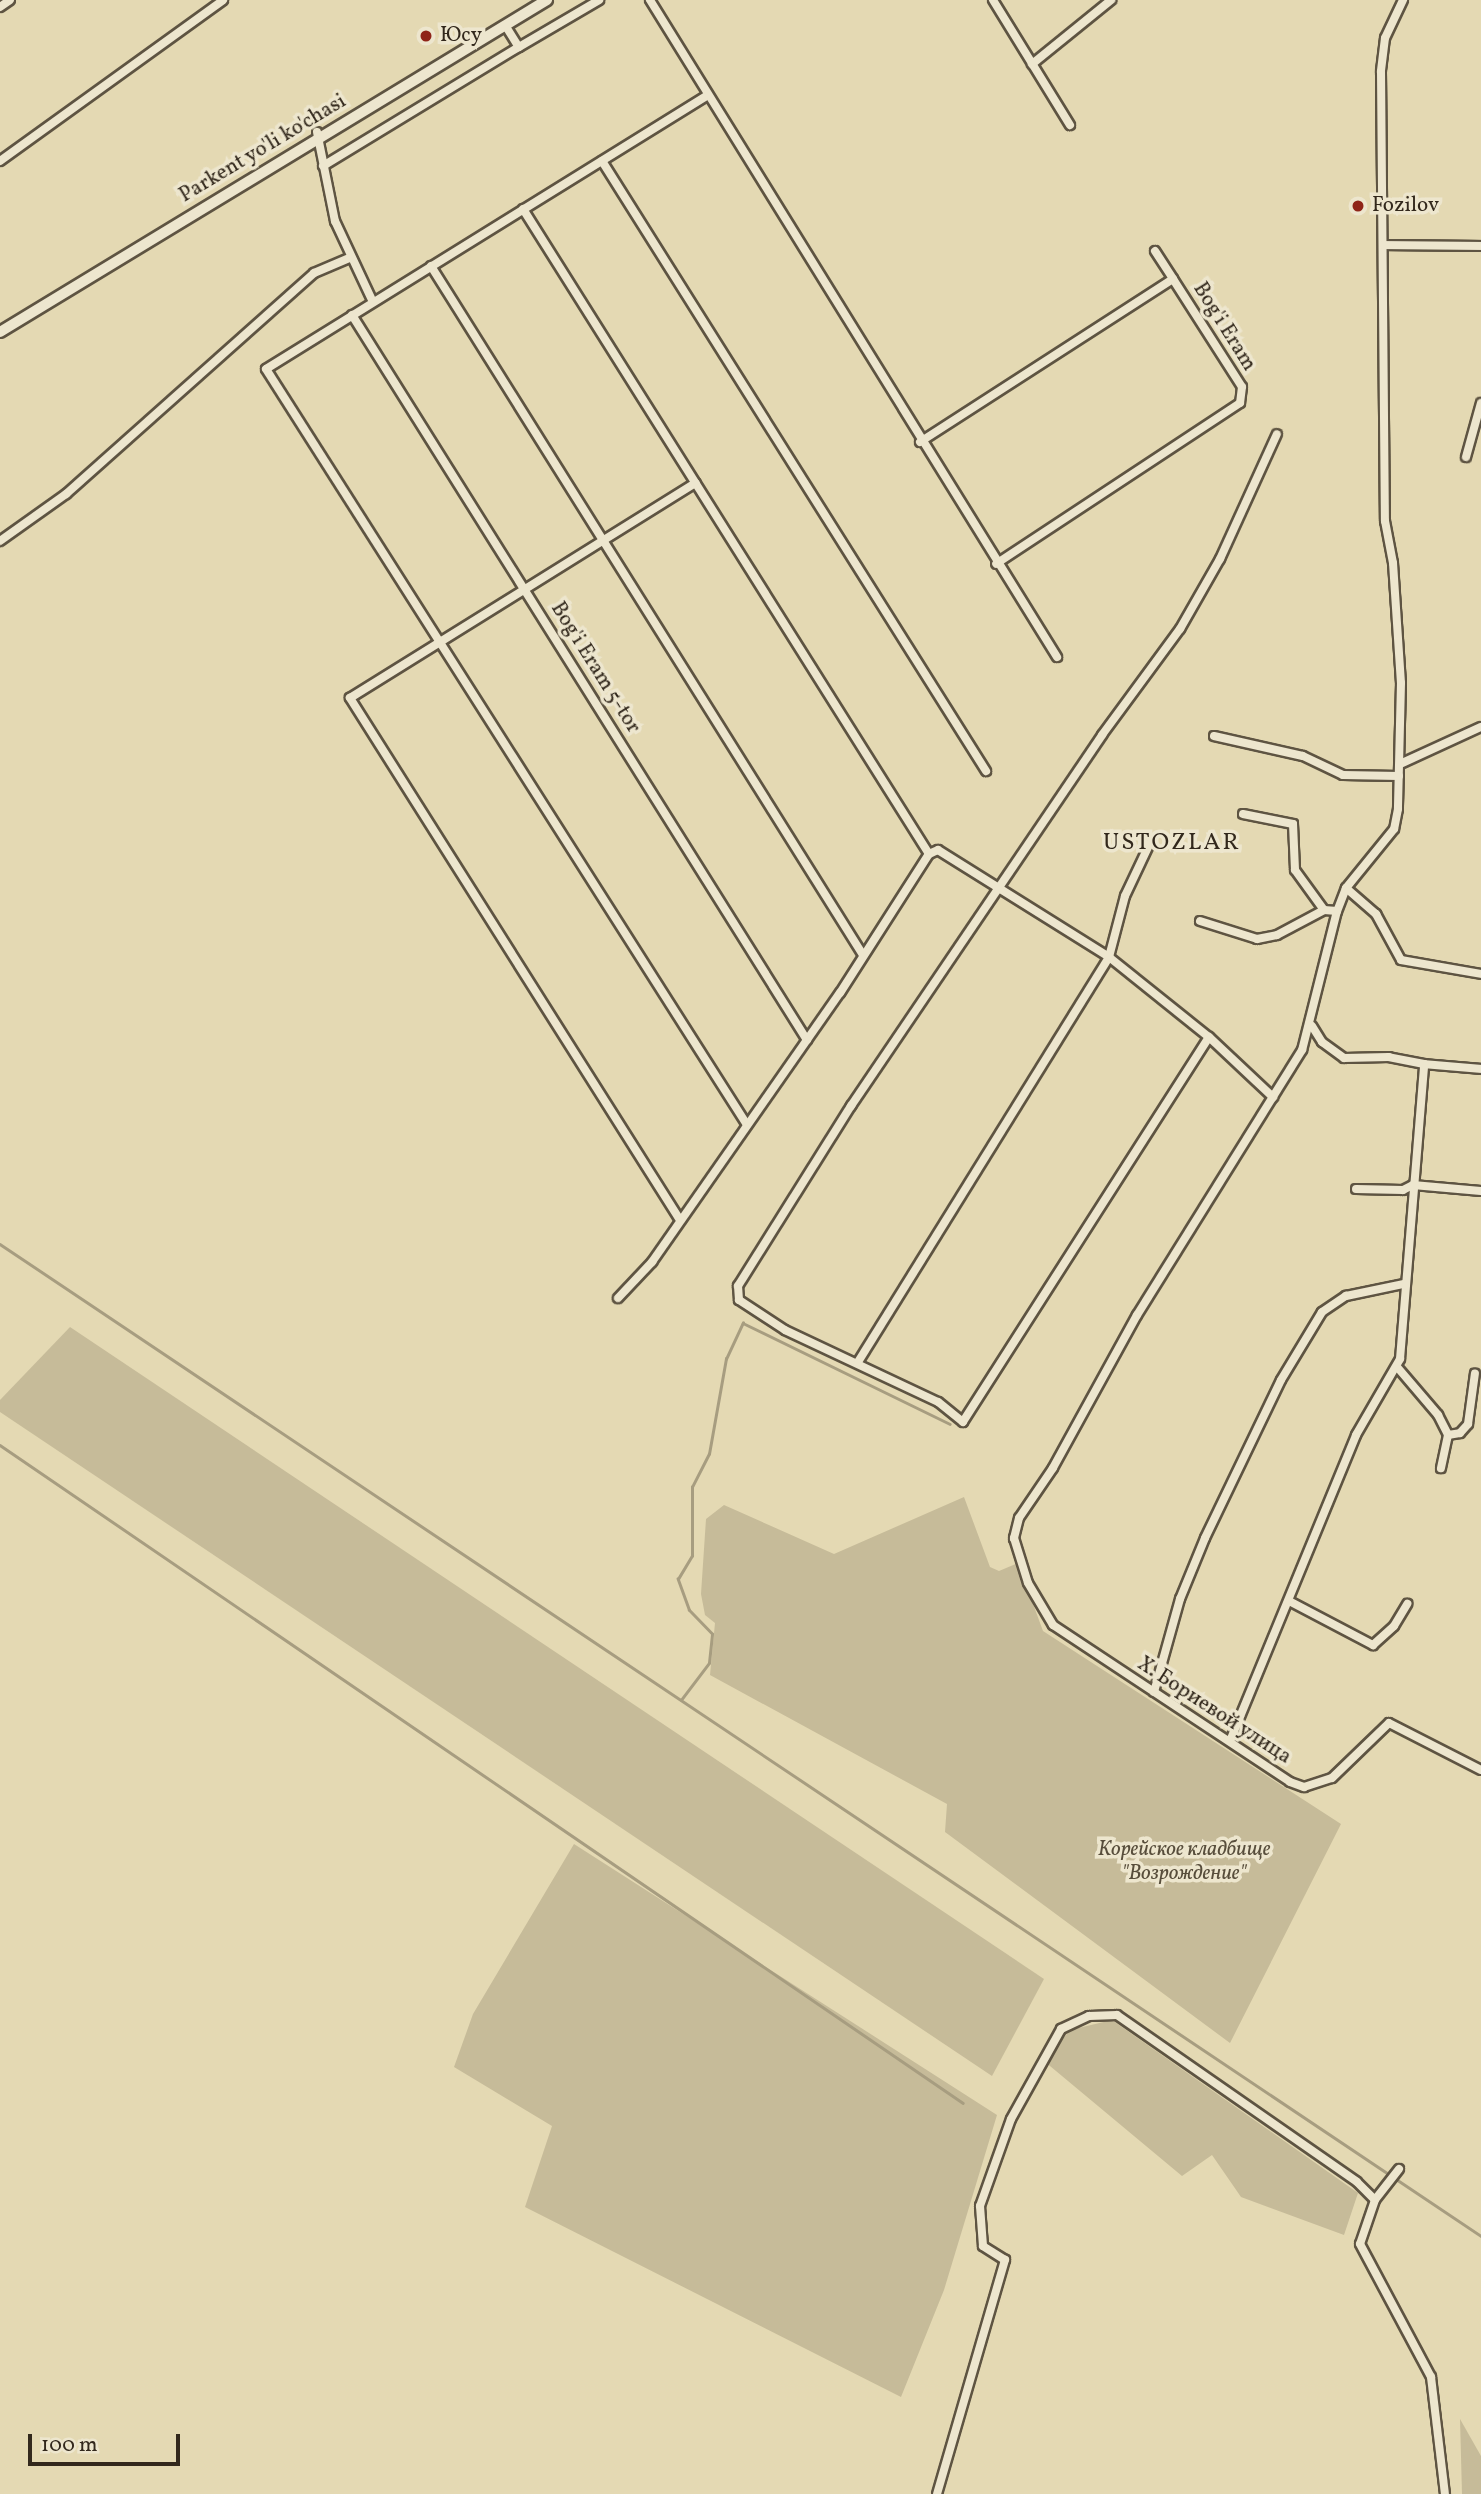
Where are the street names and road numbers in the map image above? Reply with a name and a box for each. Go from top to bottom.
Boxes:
street label: Parkent yo'li ko'chasi [175,89,351,209]
street label: Bog'i Eram [1187,278,1261,376]
street label: Bog'i Eram 5-tor [545,598,645,738]
street label: Х. Бориевой улица [1132,1652,1296,1770]

